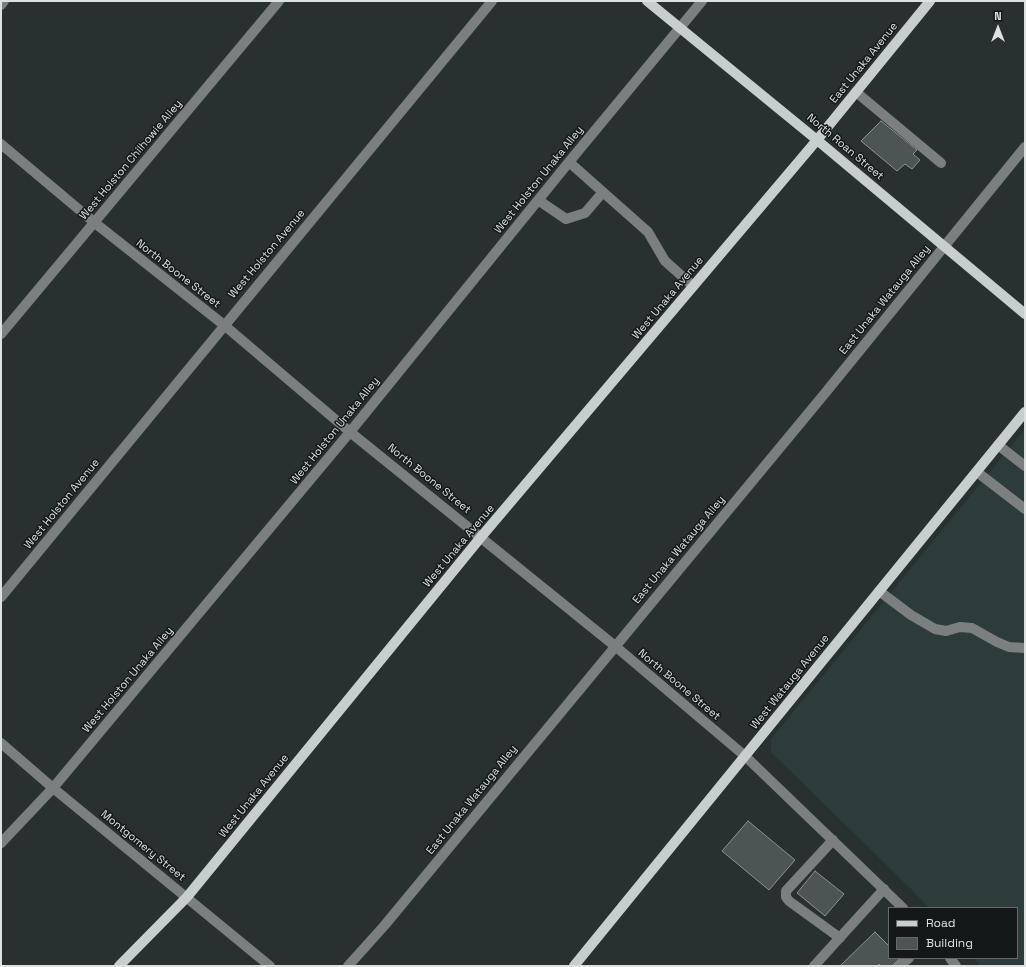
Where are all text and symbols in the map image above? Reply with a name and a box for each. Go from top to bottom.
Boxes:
north arrow [978,8,1018,48]
text: N [994,9,1002,23]
street label: East Unaka Avenue [827,20,901,106]
street label: West Holston Chilhowie Alley [77,97,185,223]
street label: North Roan Street [804,111,886,183]
street label: West Holston Unaka Alley [492,124,586,236]
street label: West Holston Avenue [226,207,308,301]
street label: North Boone Street [133,237,223,311]
street label: East Unaka Watauga Alley [837,243,933,357]
street label: West Unaka Avenue [630,254,706,342]
street label: West Holston Unaka Alley [288,375,382,487]
street label: North Boone Street [385,441,473,517]
street label: West Holston Avenue [22,456,102,552]
street label: East Unaka Watauga Alley [630,493,728,607]
street label: West Unaka Avenue [421,502,497,590]
street label: West Holston Unaka Alley [80,624,176,736]
street label: West Watauga Avenue [748,632,832,732]
street label: North Boone Street [635,647,723,723]
street label: East Unaka Watauga Alley [424,743,520,857]
street label: West Unaka Avenue [216,752,292,840]
street label: Montgomery Street [98,808,188,884]
legend [888,907,1018,959]
text: Road [926,915,955,931]
text: Building [926,935,973,951]

